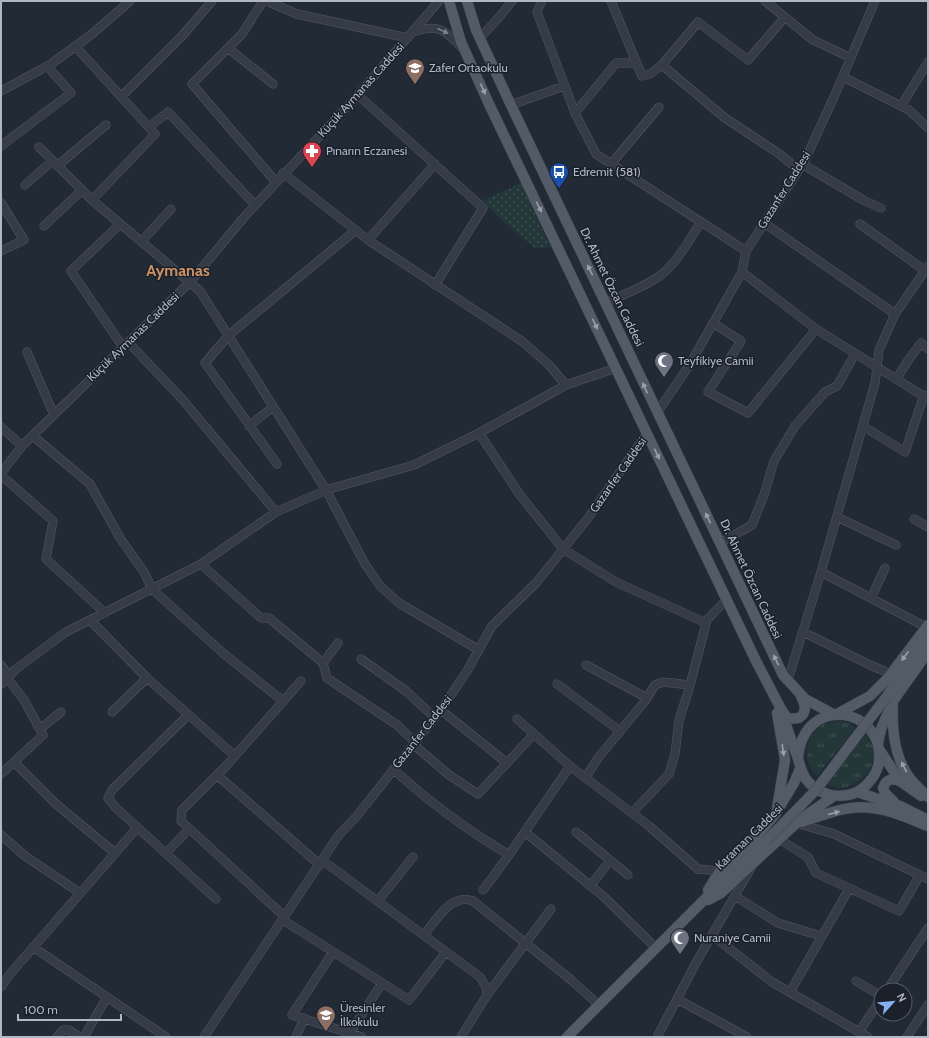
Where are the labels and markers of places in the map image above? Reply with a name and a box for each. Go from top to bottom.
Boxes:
school or university icon: Zafer Ortaokulu [404,57,426,85]
place label: Zafer Ortaokulu [429,60,508,75]
pharmacy icon: Pınarın Eczanesi [301,140,323,168]
place label: Pınarın Eczanesi [326,143,407,158]
bus stop icon: Edremit (581) [548,161,570,189]
place label: Edremit (581) [573,164,641,179]
mosque icon: Teyfikiye Camii [653,350,675,378]
place label: Teyfikiye Camii [678,353,754,368]
mosque icon: Nuraniye Camii [669,927,691,955]
place label: Nuraniye Camii [694,930,771,945]
place label: Üresinler İlkokulu [340,1000,385,1029]
school or university icon: Üresinler İlkokulu [315,1004,337,1032]

